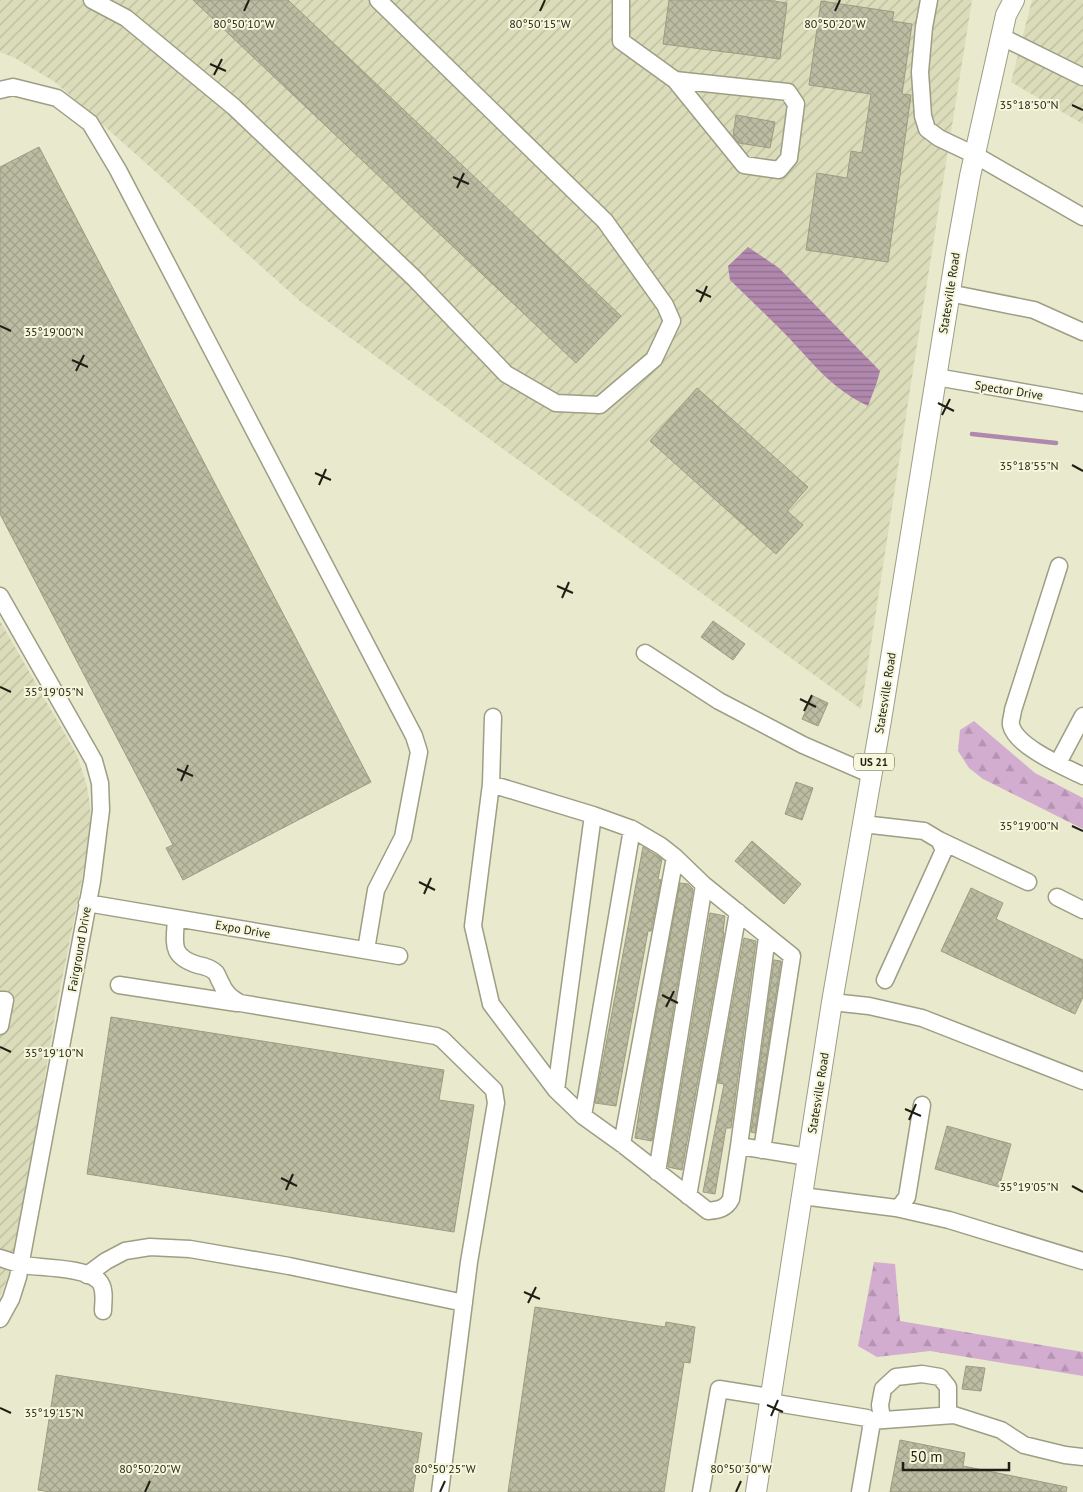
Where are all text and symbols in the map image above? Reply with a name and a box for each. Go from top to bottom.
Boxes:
text: 80°50'10"W [213,16,275,31]
text: 80°50'15"W [509,16,571,31]
text: 80°50'20"W [804,16,866,31]
text: 35°18'50"N [999,97,1059,112]
street label: Statesville Road [935,251,963,335]
text: 35°19'00"N [24,324,84,339]
street label: Spector Drive [974,377,1044,403]
text: 35°18'55"N [999,458,1059,473]
street label: Statesville Road [871,651,899,735]
text: 35°19'05"N [24,684,84,699]
road number: US 21 [854,754,894,770]
text: 35°19'00"N [999,818,1059,833]
street label: Fairground Drive [64,905,94,993]
street label: Expo Drive [214,917,272,941]
text: 35°19'10"N [24,1045,84,1060]
street label: Statesville Road [804,1051,832,1135]
text: 35°19'05"N [999,1179,1059,1194]
text: 35°19'15"N [24,1405,84,1420]
scale bar [903,1440,1009,1472]
text: 50 m [910,1447,943,1466]
text: 80°50'20"W [119,1461,181,1476]
text: 80°50'25"W [414,1461,476,1476]
text: 80°50'30"W [710,1461,772,1476]

